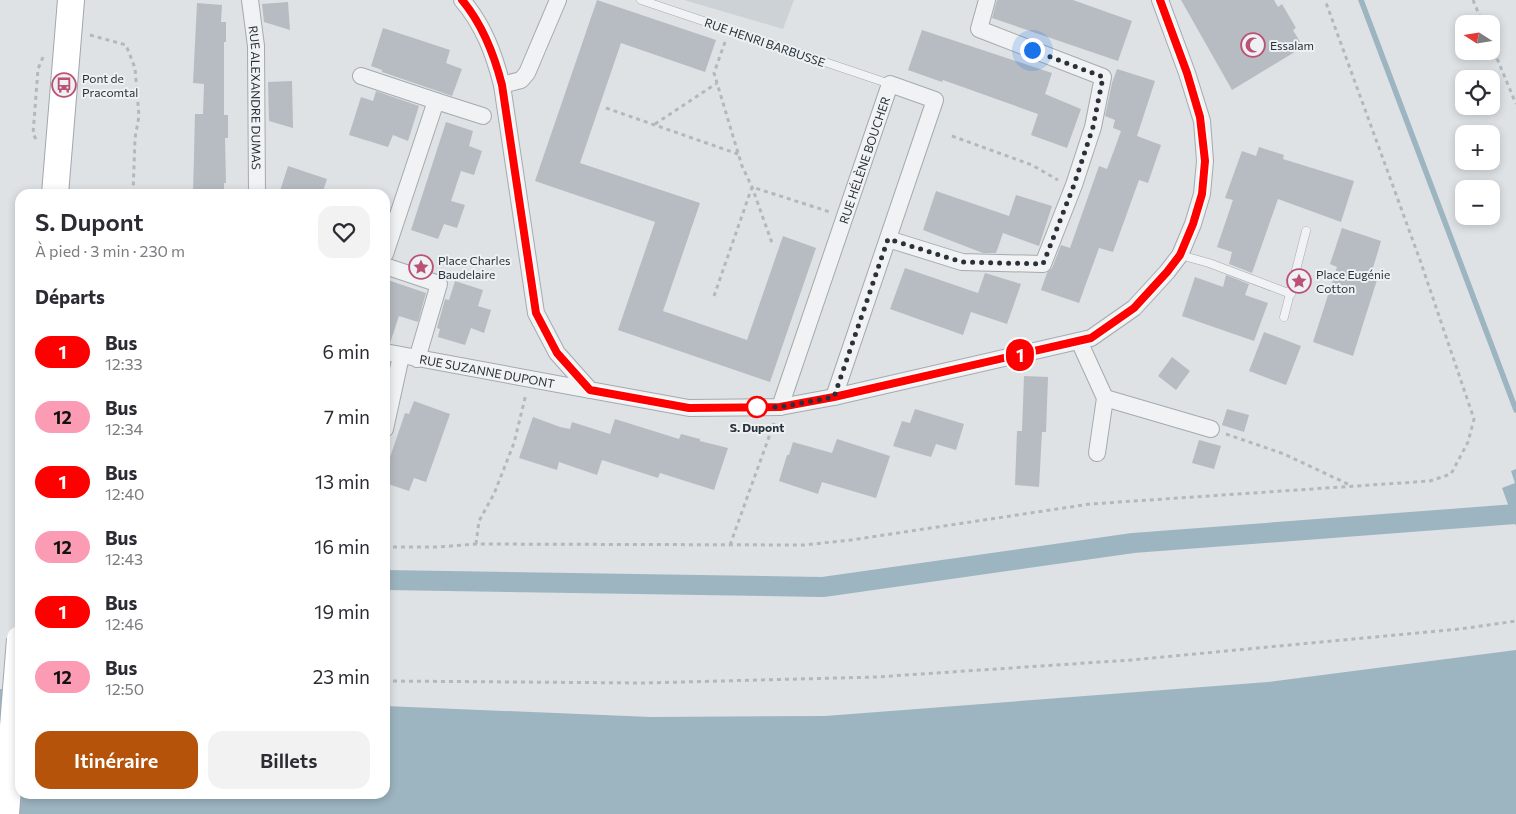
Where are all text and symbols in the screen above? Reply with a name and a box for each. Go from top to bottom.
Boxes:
street label: RUE HENRI BARBUSSE [703,15,827,69]
north arrow [1455,15,1500,60]
map controls [1455,15,1500,225]
street label: RUE ALEXANDRE DUMAS [246,25,264,170]
mosque icon: Essalam [1240,32,1266,58]
your location [1020,38,1045,63]
place label: Essalam [1270,38,1314,52]
button: locate [1455,70,1500,115]
place label: Pont de Pracomtal [82,71,138,99]
bus stop icon: Pont de Pracomtal [51,72,77,98]
street label: RUE HÉLÈNE BOUCHER [836,95,892,225]
button: + [1455,125,1500,170]
button: − [1455,180,1500,225]
button: heart [318,206,370,258]
text: S. Dupont [35,207,144,236]
text: À pied · 3 min · 230 m [35,241,185,260]
place label: Place Charles Baudelaire [438,253,510,281]
place icon: Place Charles Baudelaire [408,254,434,280]
place label: Place Eugénie Cotton [1316,267,1390,295]
place icon: Place Eugénie Cotton [1286,268,1312,294]
text: Départs [35,285,105,308]
text: Bus [105,331,137,354]
line badge: 1 [1004,339,1036,371]
text: 6 min [322,340,370,363]
text: 1 [58,341,67,363]
text: 1 [1016,344,1024,366]
street label: RUE SUZANNE DUPONT [418,352,556,390]
text: 12:33 [105,354,143,373]
text: Bus [105,396,137,419]
marker: S. Dupont [746,396,768,418]
text: 7 min [324,405,370,428]
text: 12 [53,406,72,428]
text: 12:34 [105,419,143,438]
place label: S. Dupont [730,420,784,434]
text: Bus [105,461,137,484]
text: 13 min [315,470,370,493]
text: 1 [58,471,67,493]
text: 12:40 [105,484,145,503]
text: Bus [105,526,137,549]
text: 16 min [314,535,370,558]
text: 12 [53,536,72,558]
text: 12:43 [105,549,143,568]
text: Bus [105,591,137,614]
text: 19 min [314,600,370,623]
text: 1 [58,601,67,623]
text: 12:46 [105,614,144,633]
text: Bus [105,656,137,679]
text: 23 min [313,665,370,688]
text: 12 [53,666,72,688]
text: 12:50 [105,679,144,698]
button: Itinéraire [35,731,198,789]
button: Billets [208,731,370,789]

